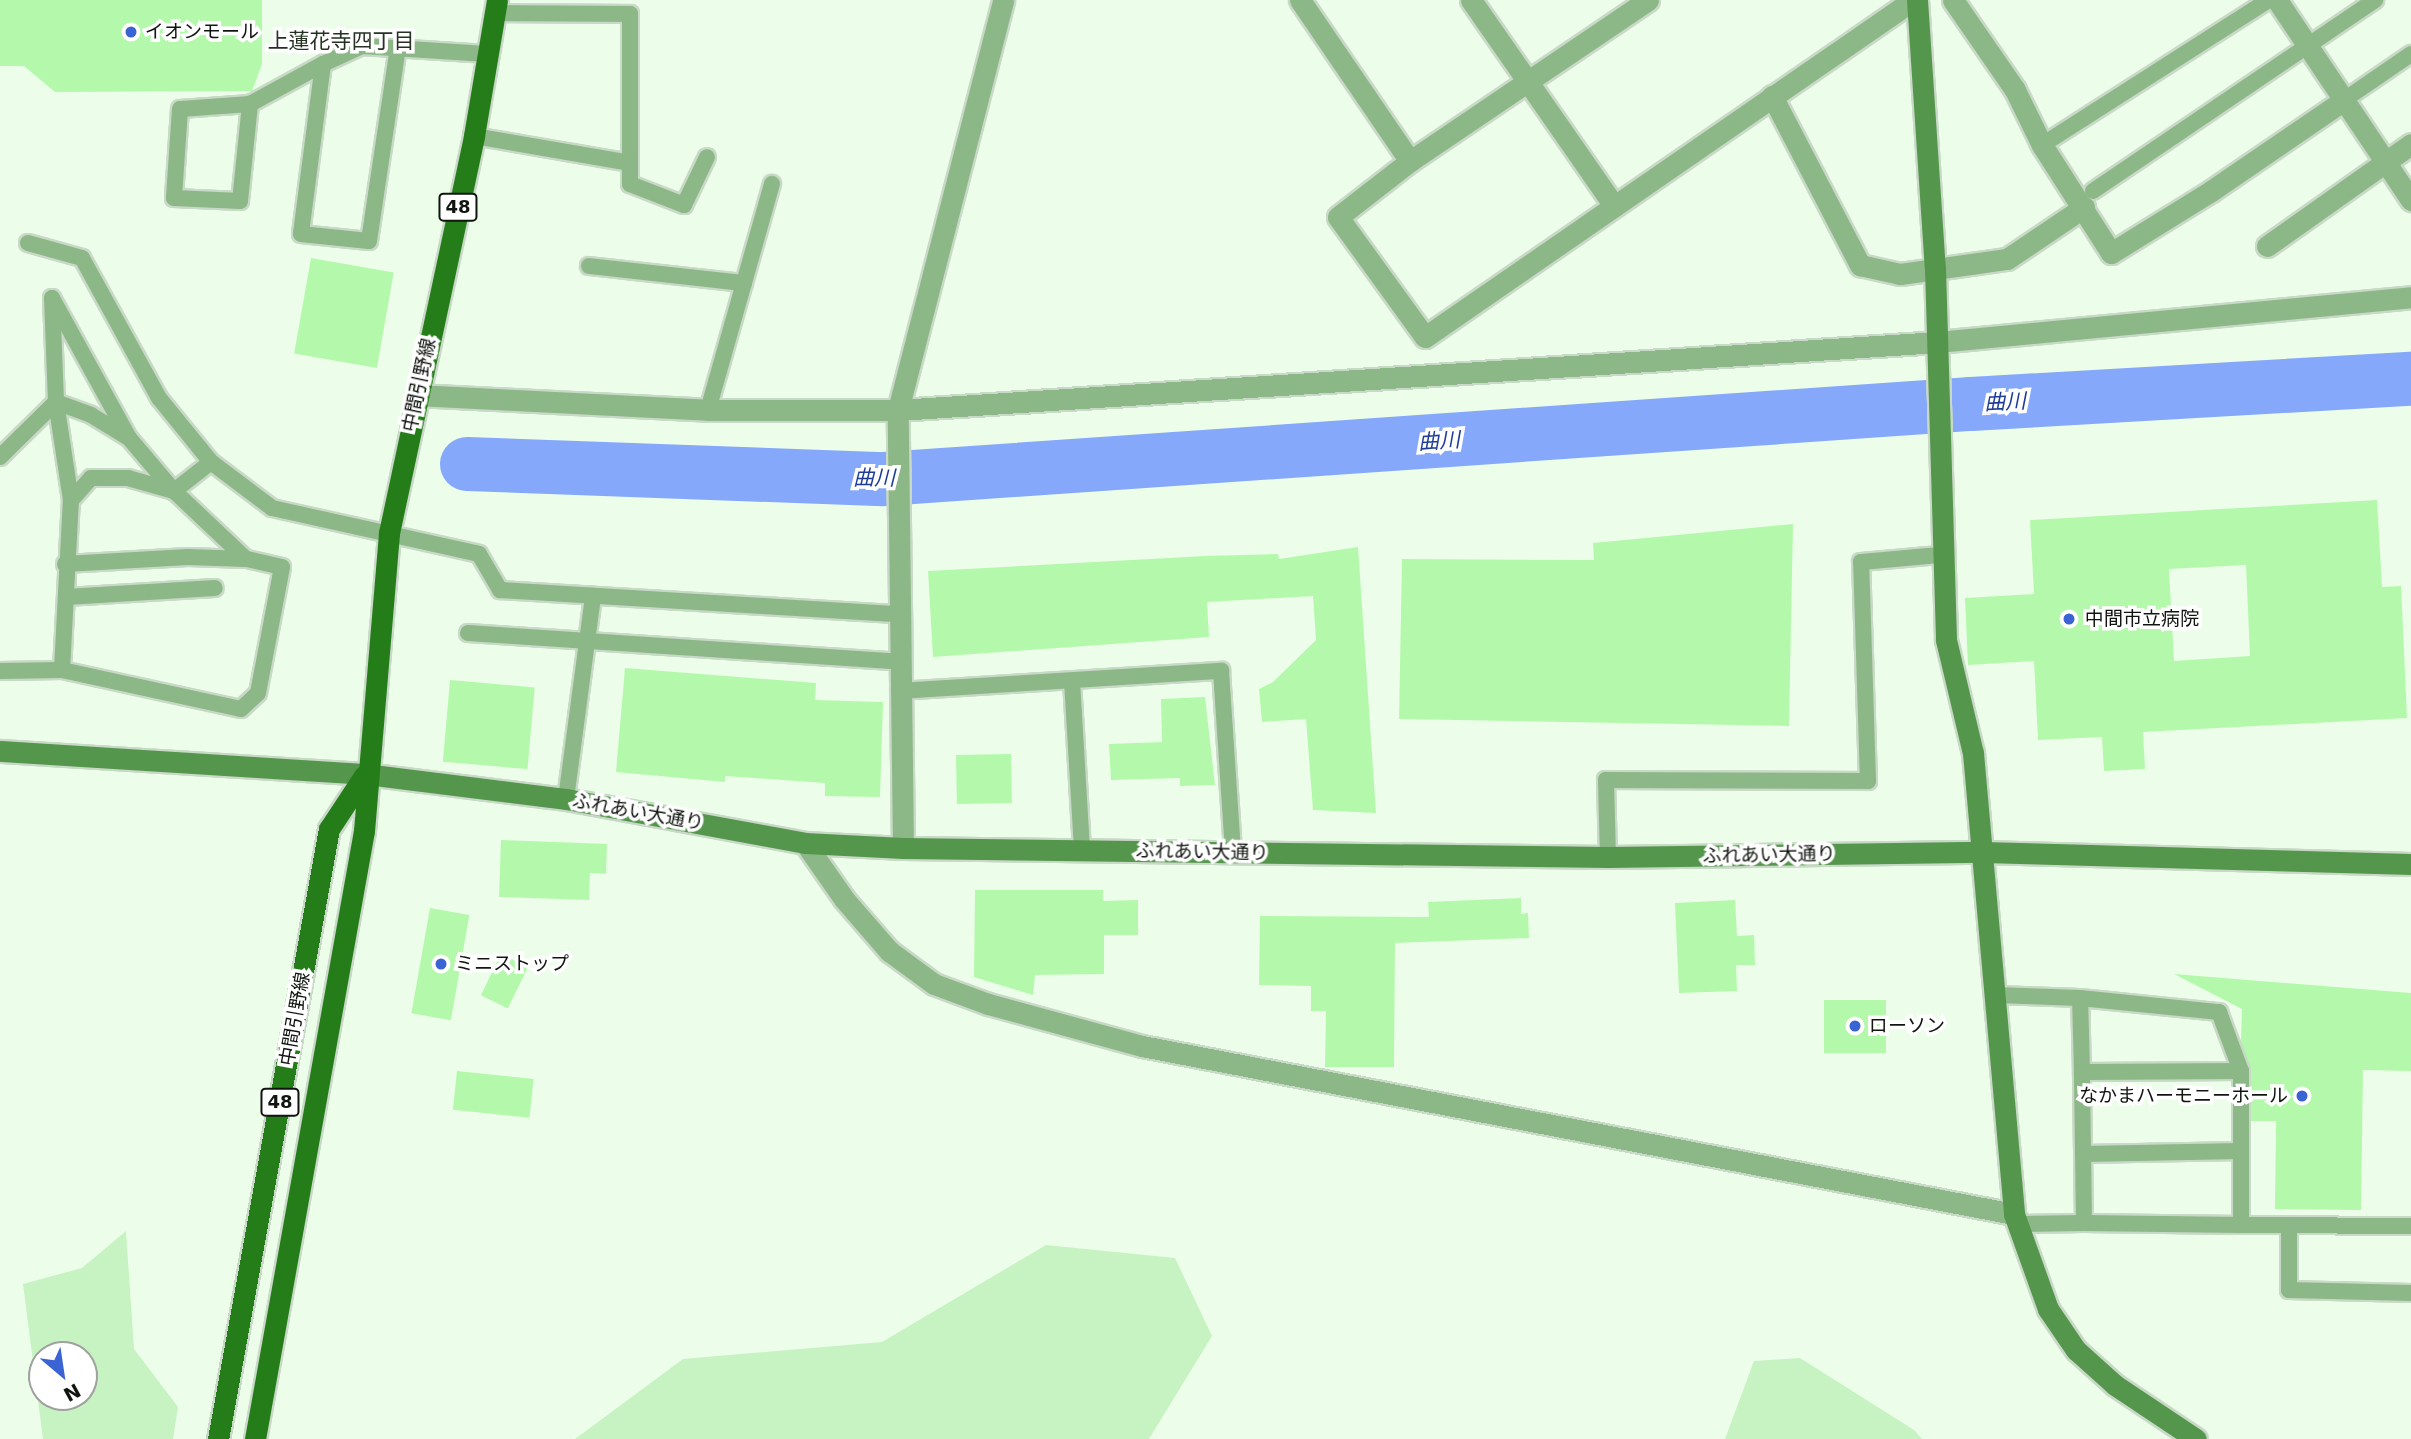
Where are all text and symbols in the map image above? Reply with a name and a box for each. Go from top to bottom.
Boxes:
place label: イオンモール [145,21,259,43]
marker: イオンモール [123,24,139,40]
district label: 上蓮花寺四丁目 [268,28,414,54]
road number: 48 [437,192,479,222]
street label: 中間引野線 [398,336,440,434]
water label: 曲川 [1983,388,2027,416]
water label: 曲川 [1417,427,1461,455]
water label: 曲川 [853,465,895,491]
place label: 中間市立病院 [2085,608,2199,630]
marker: 中間市立病院 [2059,609,2079,629]
street label: ふれあい大通り [571,789,705,835]
street label: ふれあい大通り [1135,839,1269,865]
street label: ふれあい大通り [1702,842,1836,868]
place label: ミニストップ [455,953,569,975]
marker: ミニストップ [433,956,449,972]
street label: 中間引野線 [276,970,314,1068]
place label: ローソン [1869,1015,1945,1037]
marker: ローソン [1847,1018,1863,1034]
place label: なかまハーモニーホール [2079,1085,2288,1107]
road number: 48 [259,1087,301,1116]
marker: なかまハーモニーホール [2294,1088,2310,1104]
north arrow [28,1341,98,1411]
text: N [60,1379,85,1406]

